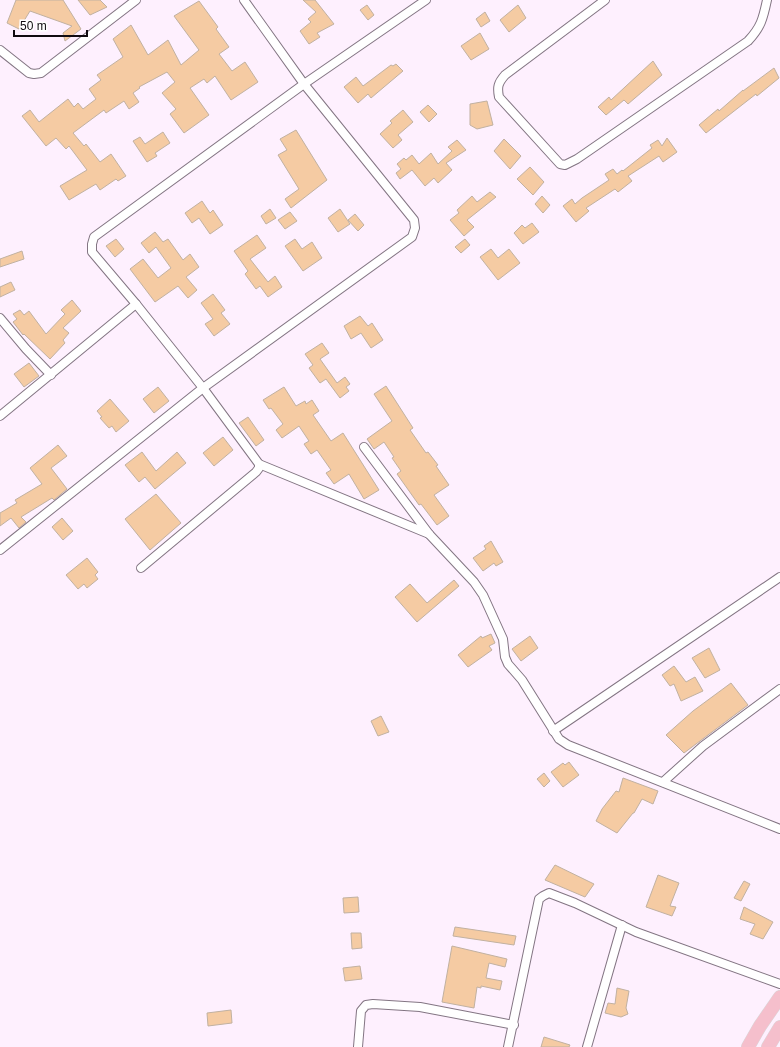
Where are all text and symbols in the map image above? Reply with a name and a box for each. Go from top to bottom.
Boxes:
scale bar [14,12,87,38]
text: 50 m [20,19,47,33]

